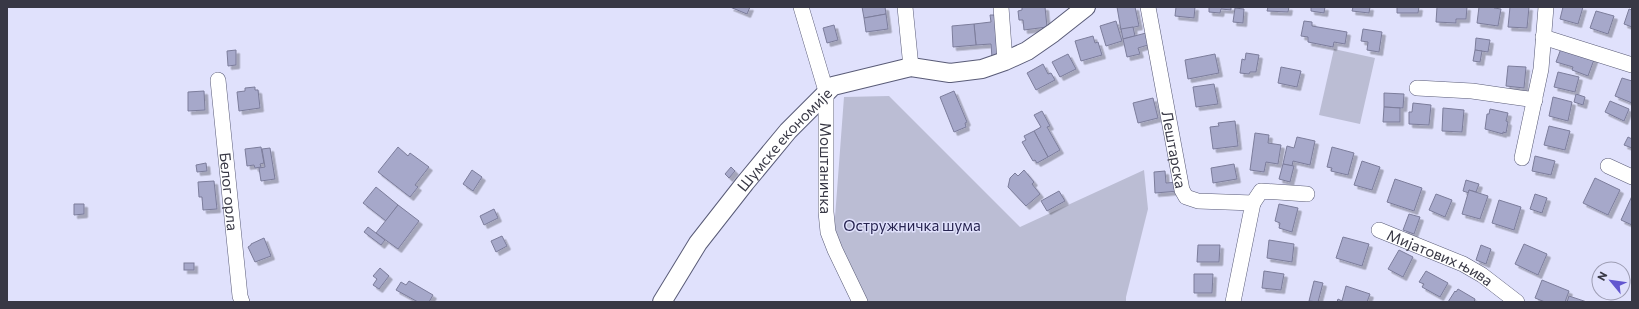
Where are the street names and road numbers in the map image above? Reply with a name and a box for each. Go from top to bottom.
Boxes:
street label: Шумске економије [733,84,835,195]
street label: Лештарска [1158,109,1191,190]
street label: Моштаничка [817,123,835,214]
street label: Белог орла [216,151,242,231]
street label: Мијатових њива [1384,225,1497,289]

